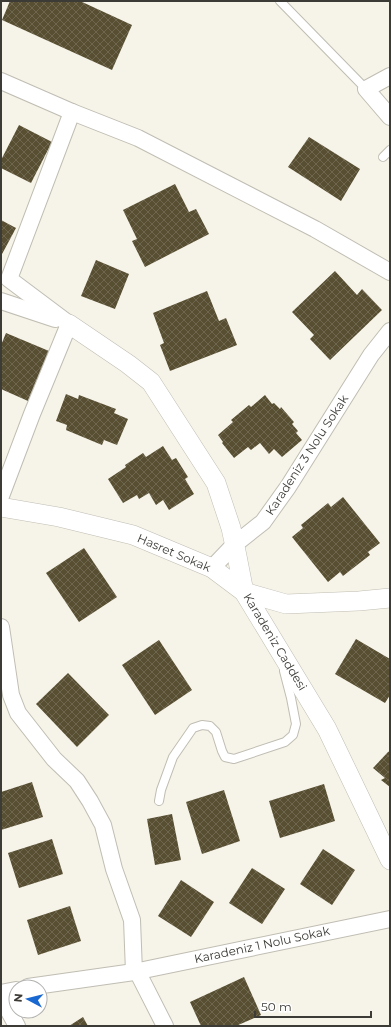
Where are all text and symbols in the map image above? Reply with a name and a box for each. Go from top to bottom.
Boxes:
street label: Karadeniz 3 Nolu Sokak [262,391,352,518]
street label: Hasret Sokak [135,530,214,575]
street label: Karadeniz Caddesi [240,590,310,693]
street label: Karadeniz 1 Nolu Sokak [193,923,332,966]
north arrow [8,979,48,1019]
text: N [11,993,26,1003]
scale bar [255,993,371,1019]
text: 50 m [261,999,292,1014]

